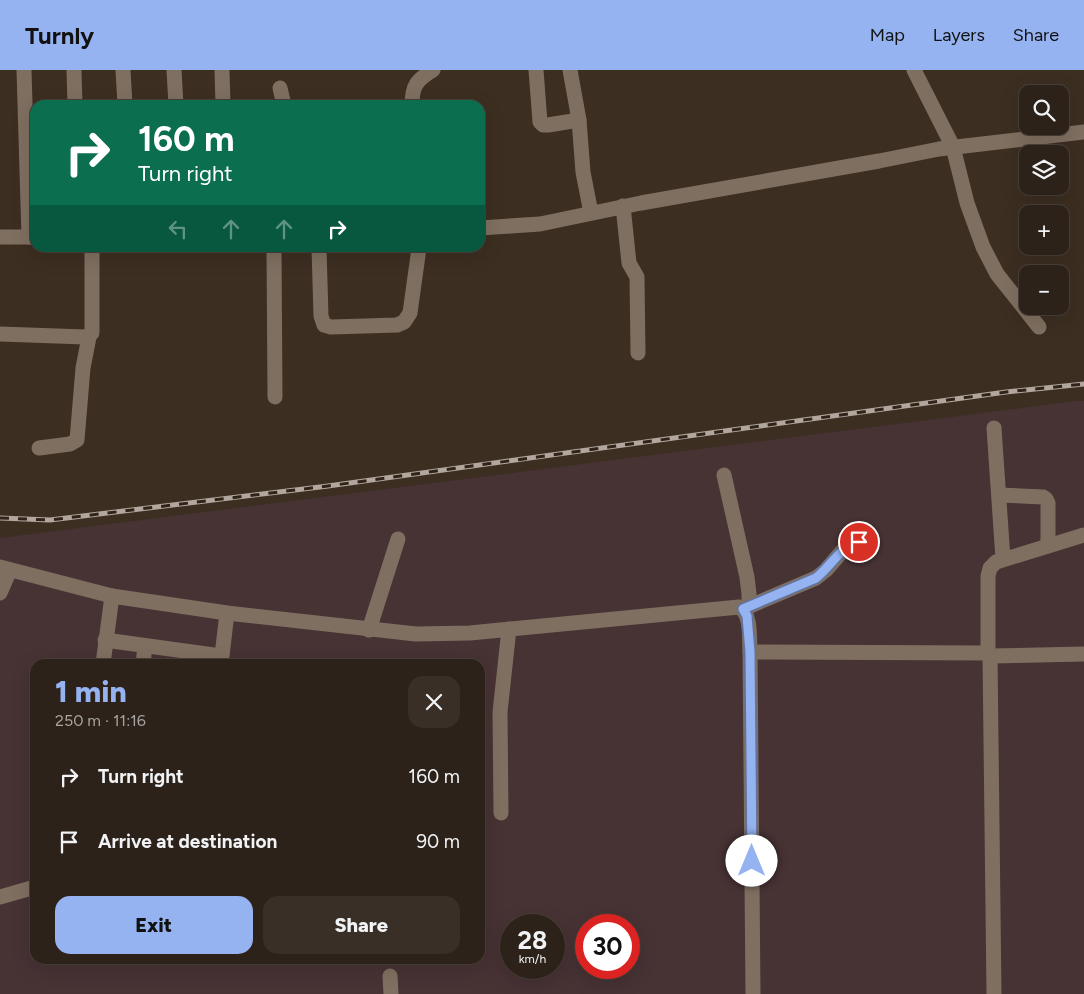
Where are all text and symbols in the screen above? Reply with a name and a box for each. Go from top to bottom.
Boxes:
text: Turnly [25,21,94,50]
text: Map [870,24,905,46]
text: Layers [933,24,985,46]
text: Share [1013,24,1059,46]
map controls [1019,85,1069,315]
button: search [1019,85,1069,135]
text: 160 m [138,118,235,160]
icon: right [55,120,120,185]
button: layers [1019,145,1069,195]
text: Turn right [138,160,233,187]
button: + [1019,205,1069,255]
icon: left [164,215,192,243]
icon: ahead [217,215,245,243]
icon: ahead [270,215,298,243]
icon: right [323,215,351,243]
button: − [1019,265,1069,315]
pin [838,521,880,563]
icon: arrive [845,528,873,556]
text: 1 min [55,673,127,710]
button: close [408,676,460,728]
text: 250 m · 11:16 [55,711,146,730]
icon: right [55,763,83,791]
text: Turn right [98,765,184,788]
text: 160 m [408,765,460,788]
icon: arrive [55,828,83,856]
text: Arrive at destination [98,830,277,853]
text: 90 m [416,830,460,853]
position arrow [725,834,777,886]
button: Exit [55,896,253,954]
button: Share [263,896,460,954]
speed limit sign: 30 [575,914,640,979]
text: 28 [518,925,547,955]
text: km/h [519,952,546,966]

